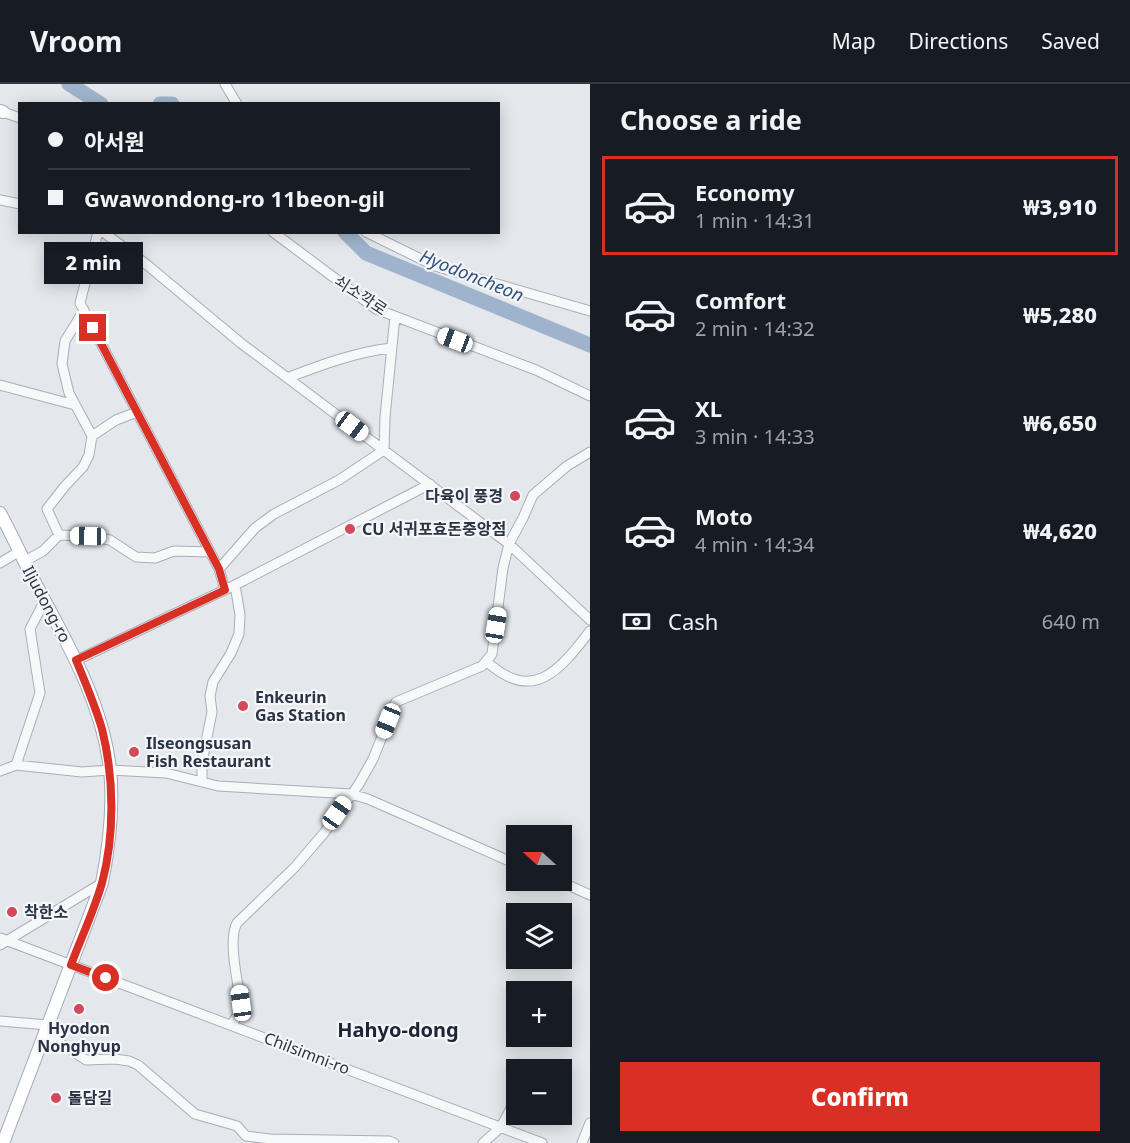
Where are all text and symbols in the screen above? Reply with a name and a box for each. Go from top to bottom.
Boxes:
text: Vroom [30,22,122,60]
text: Map [832,27,876,55]
text: Directions [909,27,1008,55]
text: Saved [1041,27,1100,55]
text: Choose a ride [620,101,802,138]
text: 아서원 [84,126,145,156]
text: Economy [695,177,794,207]
icon: car [623,179,677,233]
text: Gwawondong-ro 11beon-gil [84,183,385,213]
text: ₩3,910 [1023,191,1097,221]
text: 1 min · 14:31 [695,207,815,234]
callout: 2 min [44,241,142,283]
water label: Hyodoncheon [417,243,527,307]
text: 2 min [66,249,121,276]
street label: 쇠소깍로 [330,270,392,320]
text: Comfort [695,285,786,315]
icon: car [623,287,677,341]
text: ₩5,280 [1023,299,1097,329]
route end [79,314,106,341]
text: 2 min · 14:32 [695,315,815,342]
car [435,325,475,355]
text: XL [695,393,722,423]
icon: car [623,395,677,449]
text: ₩6,650 [1023,407,1097,437]
car [332,408,372,444]
text: 3 min · 14:33 [695,423,815,450]
place label: 다육이 풍경 [425,485,503,507]
marker: 다육이 풍경 [508,489,522,503]
text: Moto [695,501,753,531]
icon: car [623,503,677,557]
text: ₩4,620 [1023,515,1097,545]
place label: CU 서귀포효돈중앙점 [362,518,506,540]
marker: CU 서귀포효돈중앙점 [343,522,357,536]
car [70,527,106,545]
text: 4 min · 14:34 [695,531,815,558]
street label: Iljudong-ro [18,562,76,646]
icon: cash [620,605,653,638]
car [484,606,508,644]
text: Cash [668,606,718,636]
text: 640 m [1042,608,1100,635]
place label: Enkeurin Gas Station [255,686,346,726]
marker: Enkeurin Gas Station [236,699,250,713]
car [373,701,403,741]
place label: Ilseongsusan Fish Restaurant [146,732,271,772]
marker: Ilseongsusan Fish Restaurant [127,745,141,759]
car [319,793,355,833]
north arrow [506,825,572,891]
map controls [506,825,572,1125]
place label: 착한소 [24,901,68,923]
button: layers [506,903,572,969]
marker: 착한소 [5,905,19,919]
route start [92,964,119,991]
button: + [506,981,572,1047]
car [230,984,252,1022]
marker: Hyodon Nonghyup [72,1002,86,1016]
district label: Hahyo-dong [337,1016,459,1043]
place label: Hyodon Nonghyup [37,1017,121,1057]
street label: Chilsimni-ro [261,1027,353,1079]
button: − [506,1059,572,1125]
button: Confirm [620,1062,1100,1131]
place label: 돌담길 [68,1087,112,1109]
marker: 돌담길 [49,1091,63,1105]

